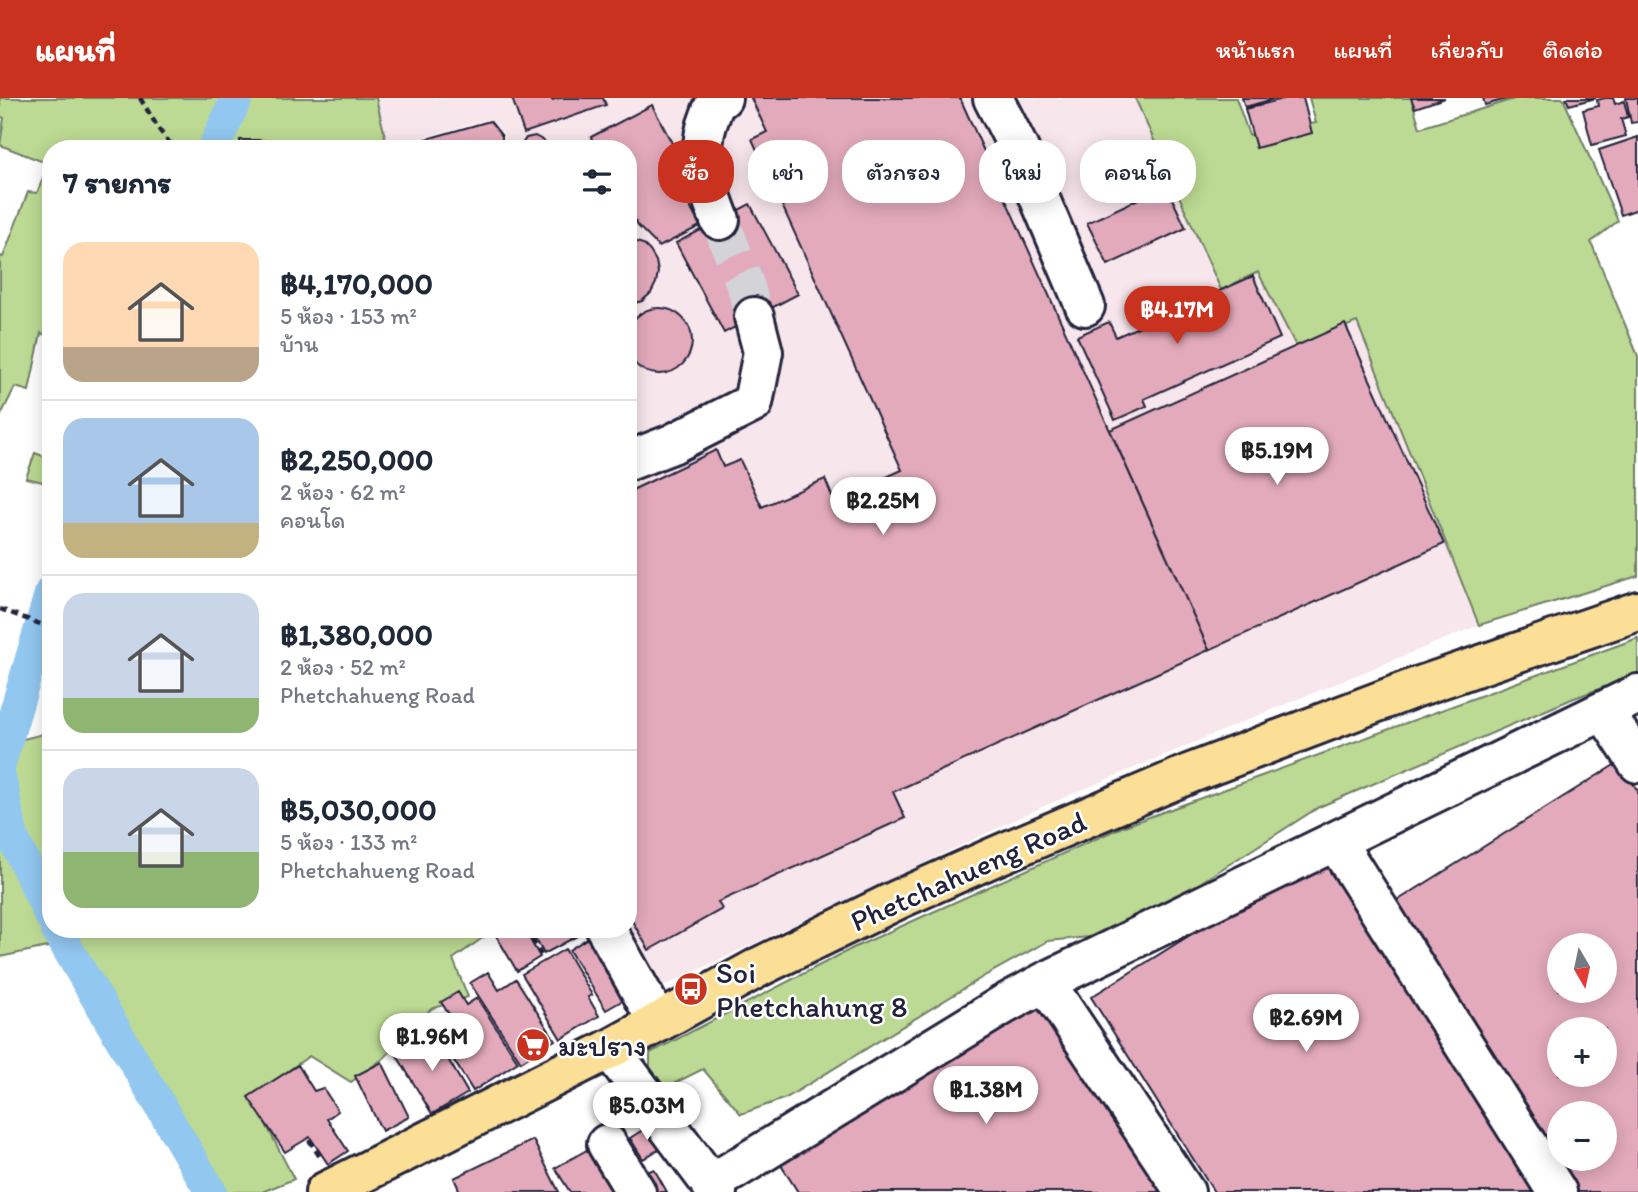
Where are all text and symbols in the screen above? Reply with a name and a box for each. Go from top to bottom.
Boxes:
text: แผนที่ [35,30,116,69]
text: หน้าแรก [1216,35,1295,64]
text: แผนที่ [1333,35,1392,64]
text: เกี่ยวกับ [1430,35,1504,64]
text: ติดต่อ [1542,35,1603,64]
chip: ซื้อ [658,140,734,203]
chip: เช่า [748,140,828,203]
chip: ตัวกรอง [842,140,965,203]
chip: ใหม่ [979,140,1066,203]
chip: คอนโด [1080,140,1196,203]
icon: filters [578,163,616,201]
text: 7 รายการ [63,164,172,201]
text: ฿4,170,000 [280,265,433,302]
icon: home [119,270,203,354]
pin: ฿4.17M [1120,286,1234,346]
text: ฿4.17M [1140,295,1214,323]
text: 5 ห้อง · 153 m² [280,302,417,330]
text: บ้าน [280,330,318,358]
pin: ฿5.19M [1220,428,1334,487]
text: ฿5.19M [1241,436,1313,464]
text: ฿2,250,000 [280,441,434,478]
icon: home [119,446,203,530]
text: 2 ห้อง · 62 m² [280,478,406,506]
pin: ฿2.25M [826,478,940,537]
text: ฿2.25M [846,486,920,514]
text: คอนโด [280,506,345,534]
text: ฿1,380,000 [280,616,433,653]
icon: home [119,621,203,705]
text: 2 ห้อง · 52 m² [280,653,406,681]
text: Phetchahueng Road [280,681,475,709]
text: ฿5,030,000 [280,791,437,828]
icon: home [119,796,203,880]
street label: Phetchahueng Road [844,802,1092,940]
text: 5 ห้อง · 133 m² [280,828,417,856]
text: Phetchahueng Road [280,856,475,884]
north arrow [1547,933,1617,1003]
map controls [1547,933,1617,1171]
place label: Soi Phetchahung 8 [716,954,907,1025]
bus stop icon: Soi Phetchahung 8 [672,970,710,1008]
pin: ฿2.69M [1249,995,1363,1054]
text: ฿2.69M [1269,1003,1343,1031]
pin: ฿1.96M [375,1014,489,1073]
button: + [1547,1017,1617,1087]
text: ฿1.96M [396,1022,468,1050]
supermarket icon: มะปราง [514,1026,552,1064]
place label: มะปราง [558,1027,647,1064]
pin: ฿1.38M [929,1066,1043,1126]
text: ฿1.38M [949,1075,1023,1103]
pin: ฿5.03M [590,1082,704,1142]
text: ฿5.03M [609,1091,685,1119]
button: − [1547,1101,1617,1171]

